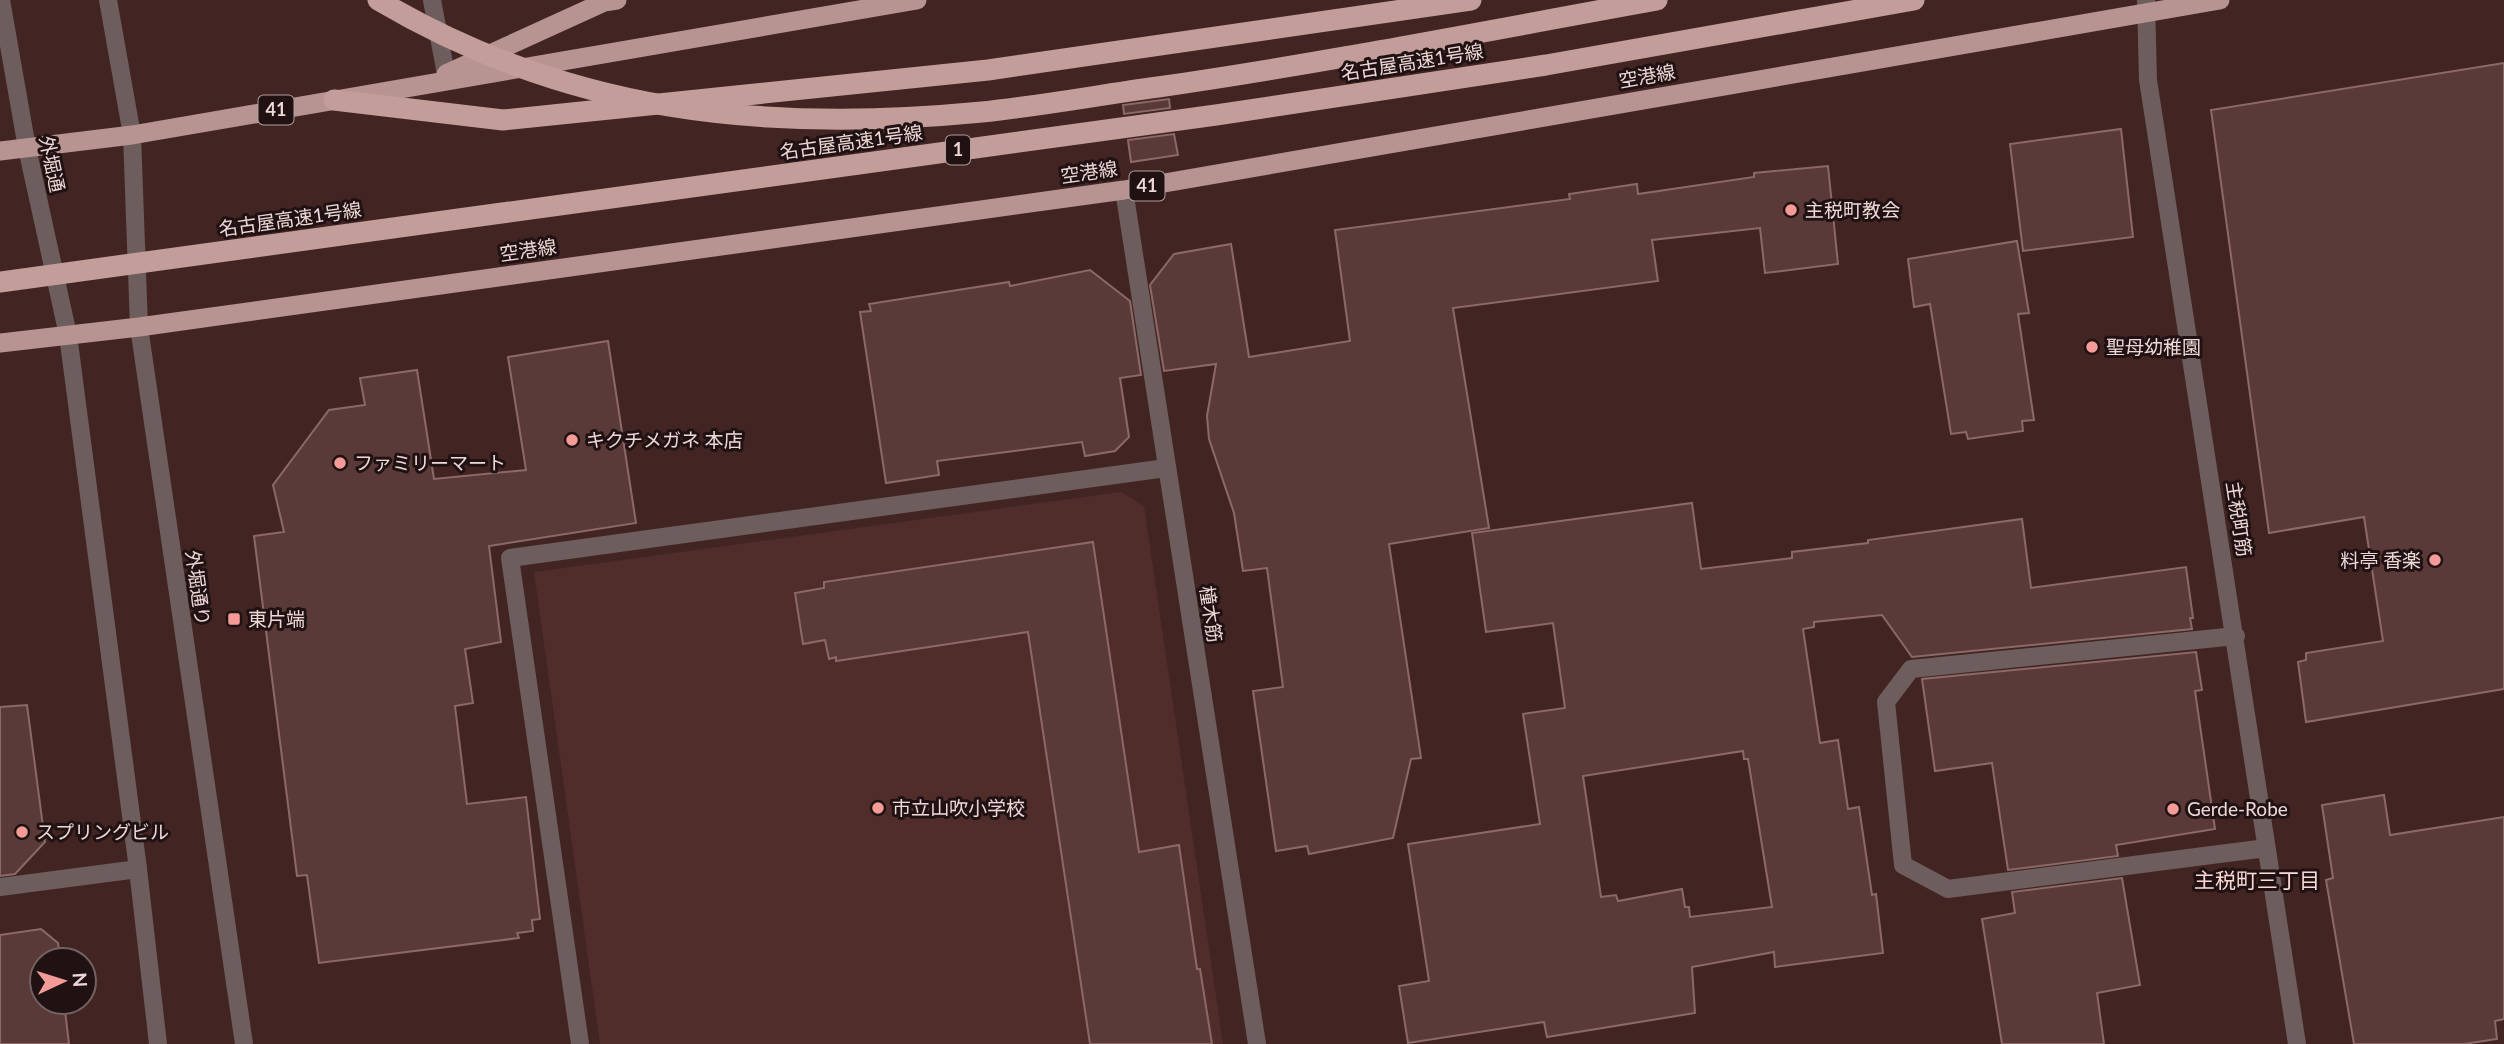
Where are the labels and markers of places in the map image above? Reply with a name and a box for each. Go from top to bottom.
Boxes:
place label: 主税町教会 [1805,198,1900,221]
marker: 主税町教会 [1783,202,1799,218]
place label: 聖母幼稚園 [2106,335,2201,358]
marker: 聖母幼稚園 [2084,339,2100,355]
place label: キクチメガネ 本店 [586,428,743,451]
marker: キクチメガネ 本店 [564,432,580,448]
place label: ファミリーマート [354,451,506,474]
marker: ファミリーマート [332,455,348,471]
place label: 料亭 香楽 [2340,548,2421,571]
marker: 料亭 香楽 [2427,552,2443,568]
place label: 東片端 [248,607,305,630]
marker: 東片端 [226,611,242,627]
place label: 市立山吹小学校 [892,796,1025,819]
place label: Gerde-Robe [2187,797,2288,820]
marker: 市立山吹小学校 [870,800,886,816]
marker: Gerde-Robe [2165,801,2181,817]
place label: スプリングビル [36,820,169,843]
marker: スプリングビル [14,824,30,840]

